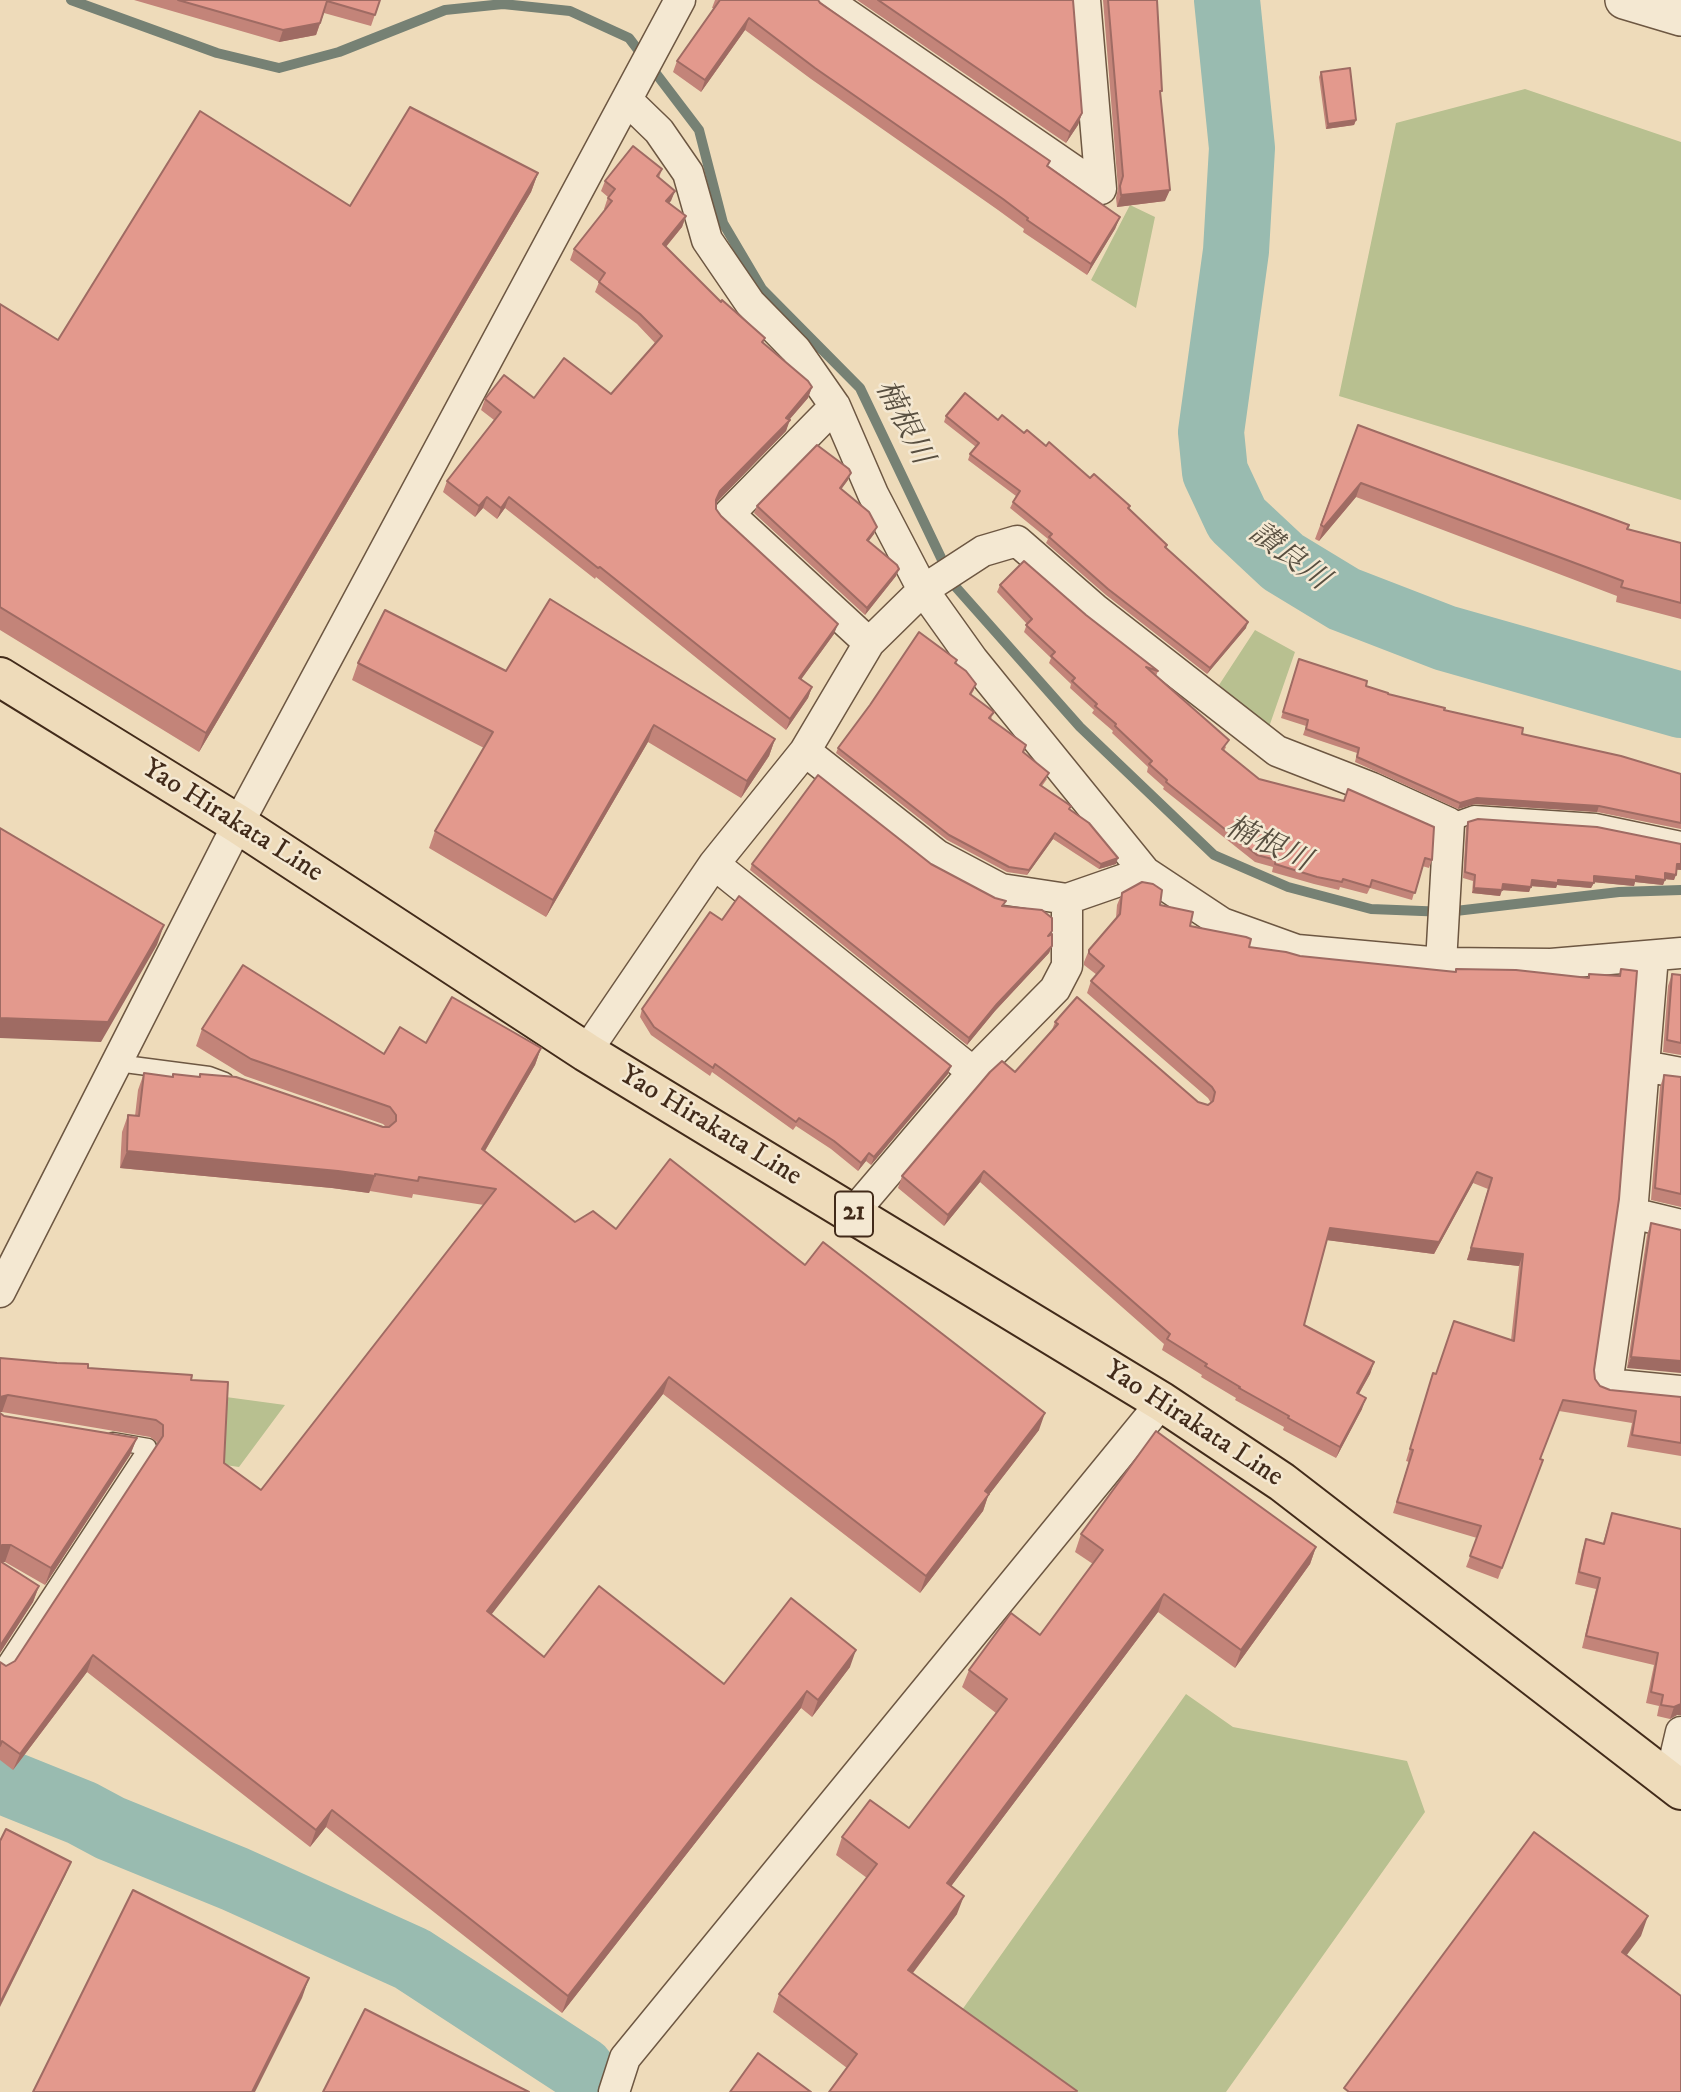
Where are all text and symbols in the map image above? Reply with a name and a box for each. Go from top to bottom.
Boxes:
water label: 楠根川 [866,375,938,471]
water label: 讃良川 [1241,517,1335,599]
street label: Yao Hirakata Line [135,753,329,891]
water label: 楠根川 [1219,811,1315,881]
street label: Yao Hirakata Line [613,1059,807,1195]
road number: 21 [835,1191,873,1236]
street label: Yao Hirakata Line [1097,1355,1289,1495]

